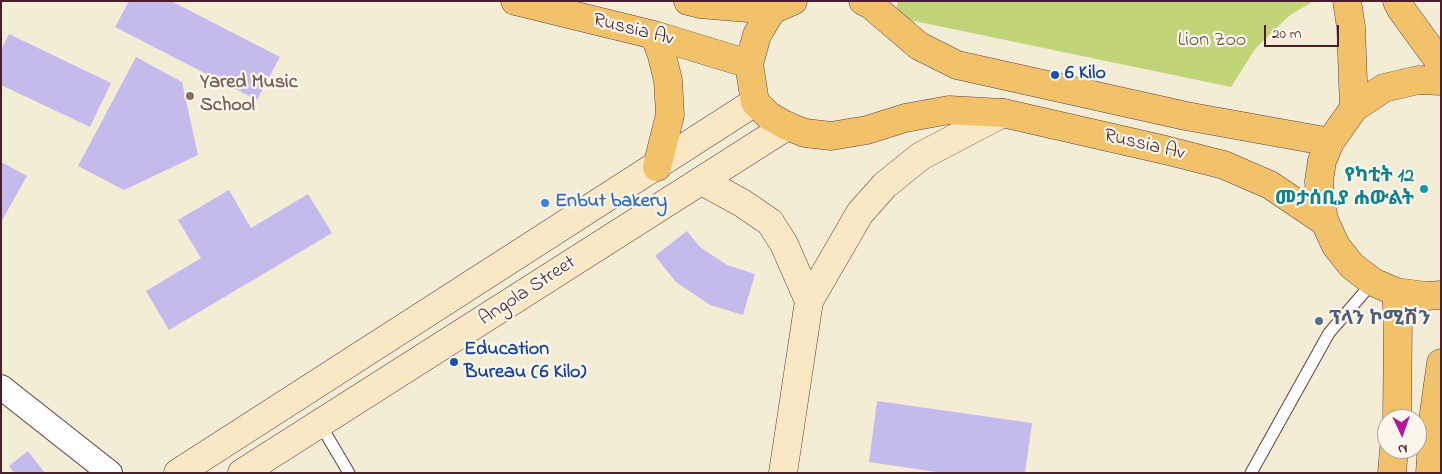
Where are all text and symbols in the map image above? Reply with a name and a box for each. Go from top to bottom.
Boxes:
street label: Russia Av [590,9,676,53]
scale bar [1267,15,1342,47]
text: 20 m [1272,23,1301,45]
park label: Lion Zoo [1178,30,1246,54]
place label: 6 Kilo [1065,63,1106,87]
marker: 6 Kilo [1049,69,1061,81]
place label: Yared Music School [200,72,298,119]
marker: Yared Music School [184,90,196,102]
street label: Russia Av [1101,125,1187,167]
place label: የካቲት 12 መታሰቢያ ሐውልት [1275,166,1414,213]
marker: የካቲት 12 መታሰቢያ ሐውልት [1418,183,1430,195]
place label: Enbut bakery [555,191,667,215]
marker: Enbut bakery [539,197,551,209]
street label: Angola Street [475,252,581,332]
place label: ፕላን ኮሚሽን [1329,309,1431,333]
marker: ፕላን ኮሚሽን [1313,315,1325,327]
place label: Education Bureau (6 Kilo) [464,339,586,386]
marker: Education Bureau (6 Kilo) [448,356,460,368]
north arrow [1377,409,1427,459]
text: N [1397,438,1408,459]

